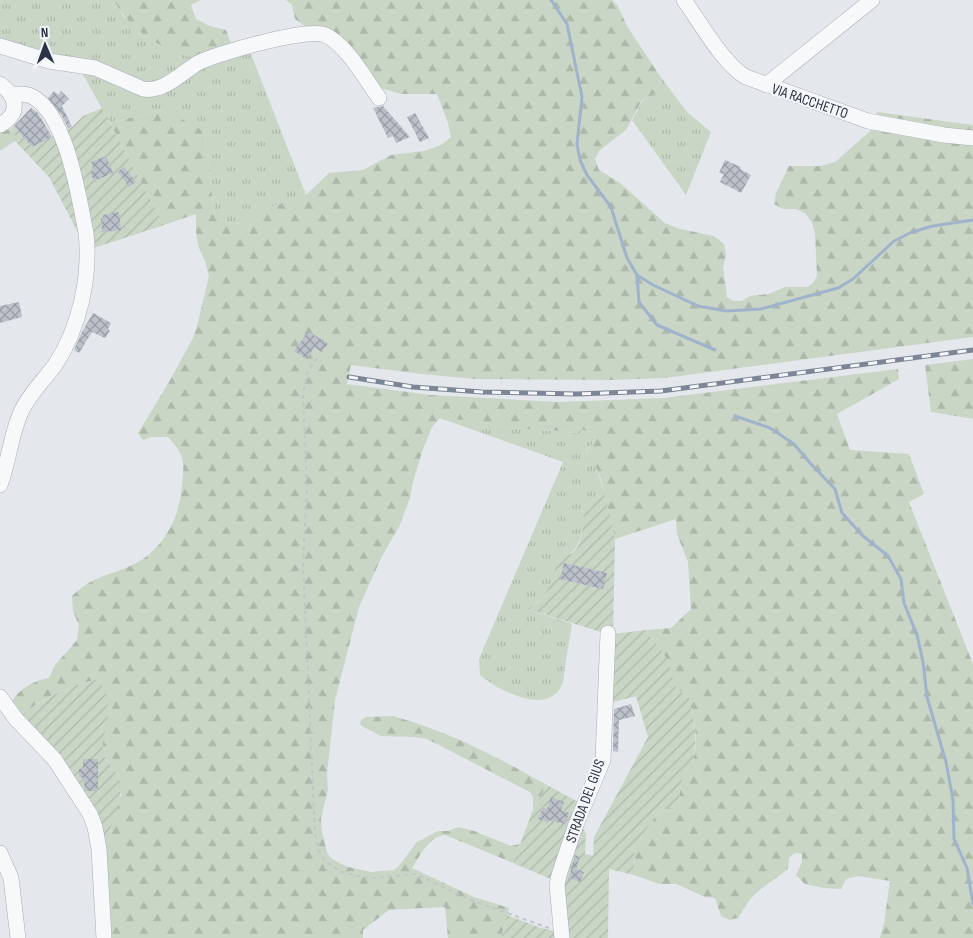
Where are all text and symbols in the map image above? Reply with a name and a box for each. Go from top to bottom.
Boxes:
north arrow [20,20,70,70]
text: N [41,24,49,41]
street label: VIA RACCHETTO [769,80,850,123]
street label: STRADA DEL GIUS [562,757,609,846]

